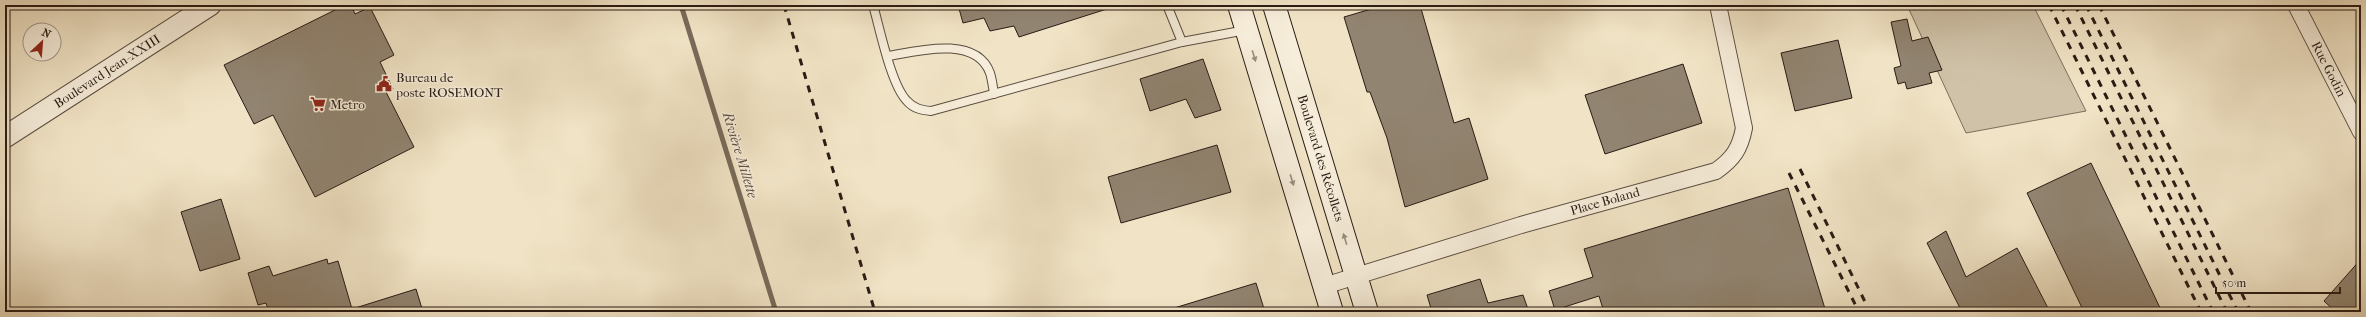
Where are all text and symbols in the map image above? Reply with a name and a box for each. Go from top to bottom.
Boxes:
north arrow [22,22,62,62]
text: N [40,26,53,41]
street label: Boulevard Jean-XXIII [51,31,163,111]
street label: Rue Godin [2309,39,2350,100]
one-way arrow [1252,50,1258,62]
place label: Bureau de poste ROSEMONT [395,70,503,100]
public building icon: Bureau de poste ROSEMONT [375,75,393,93]
street label: Boulevard des Récollets [1295,93,1347,223]
supermarket icon: Metro [309,95,327,113]
place label: Metro [330,97,365,112]
water label: Rivière Millette [719,109,761,200]
one-way arrow [1289,174,1295,186]
street label: Place Boland [1569,184,1642,218]
one-way arrow [1342,233,1348,245]
scale bar [2216,269,2340,295]
text: 50 m [2222,276,2246,290]

